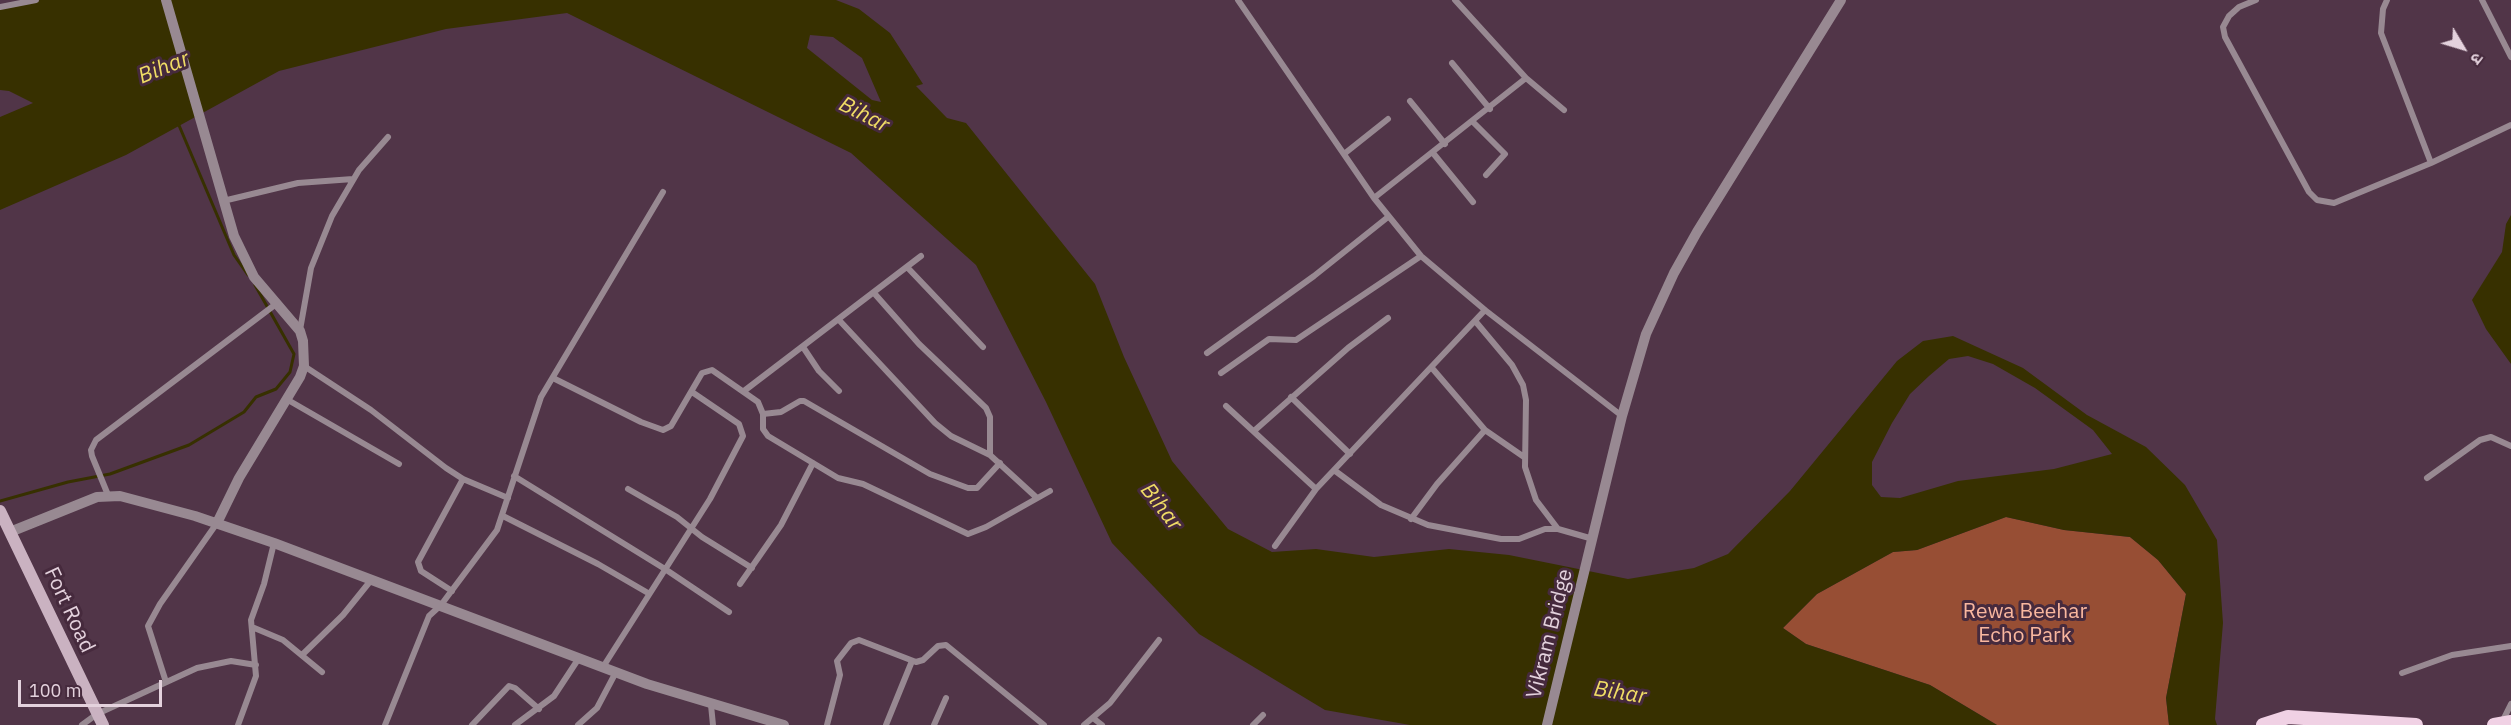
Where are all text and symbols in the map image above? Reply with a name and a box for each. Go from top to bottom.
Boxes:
north arrow [2433,18,2493,78]
water label: Bihar [135,46,193,90]
text: उ [2466,49,2488,69]
water label: Bihar [834,91,894,139]
water label: Bihar [1134,478,1188,536]
street label: Fort Road [38,563,100,657]
street label: Vikram Bridge [1522,567,1578,701]
park label: Rewa Beehar Echo Park [1963,599,2087,649]
scale bar [21,668,165,706]
water label: Bihar [1592,676,1648,710]
text: 100 m [29,679,81,702]

